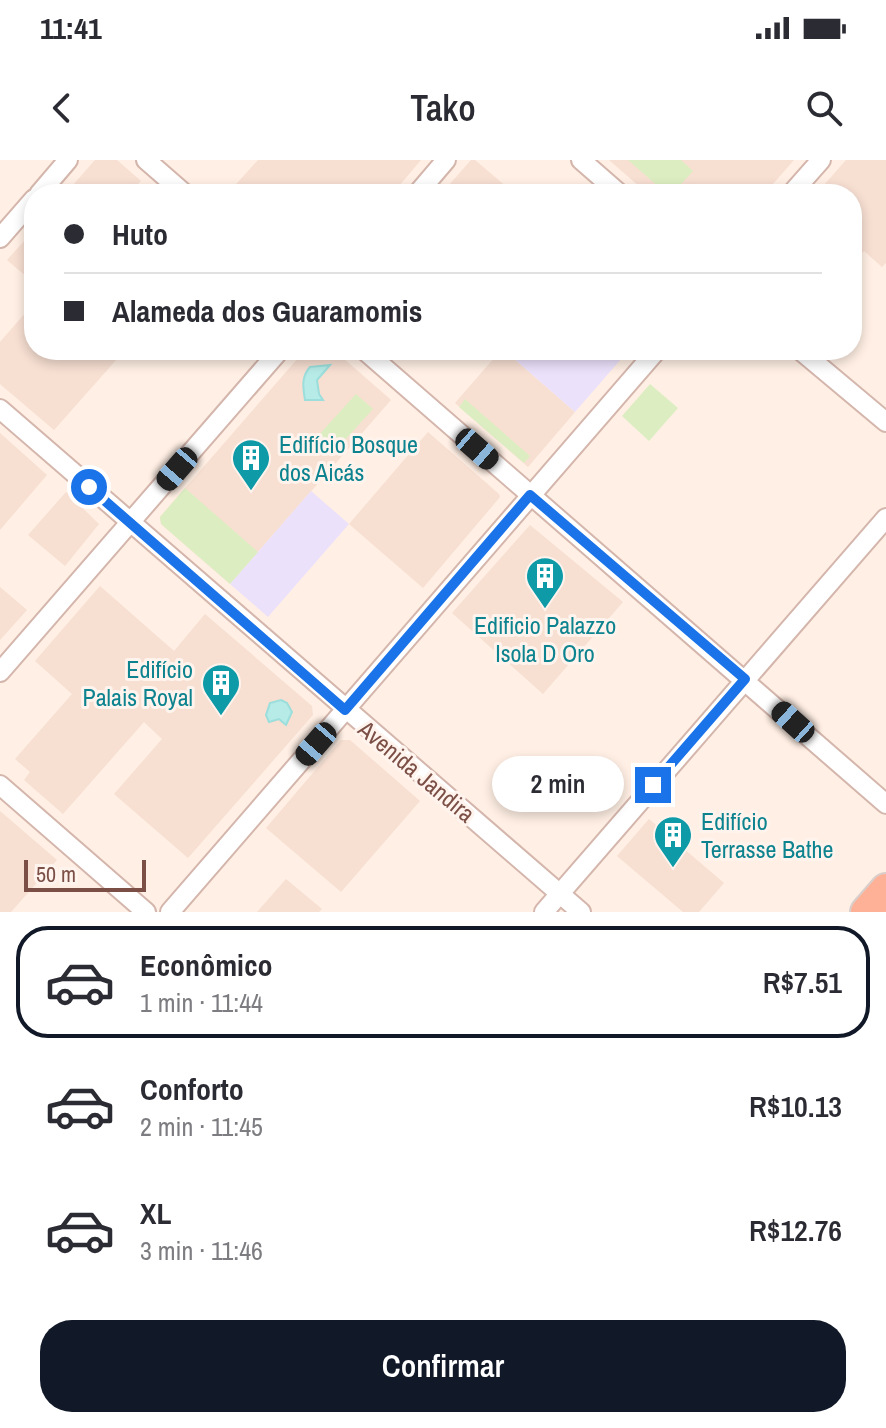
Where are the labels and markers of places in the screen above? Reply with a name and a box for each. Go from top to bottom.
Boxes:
place label: Edifício Bosque dos Aicás [279,428,418,488]
building icon: Edifício Bosque dos Aicás [230,437,272,492]
building icon: Edificio Palazzo Isola D Oro [524,555,566,610]
place label: Edificio Palazzo Isola D Oro [474,609,616,669]
place label: Edifício Palais Royal [83,653,193,713]
building icon: Edifício Palais Royal [200,662,242,717]
place label: Edifício Terrasse Bathe [701,805,833,865]
building icon: Edifício Terrasse Bathe [652,814,694,869]

